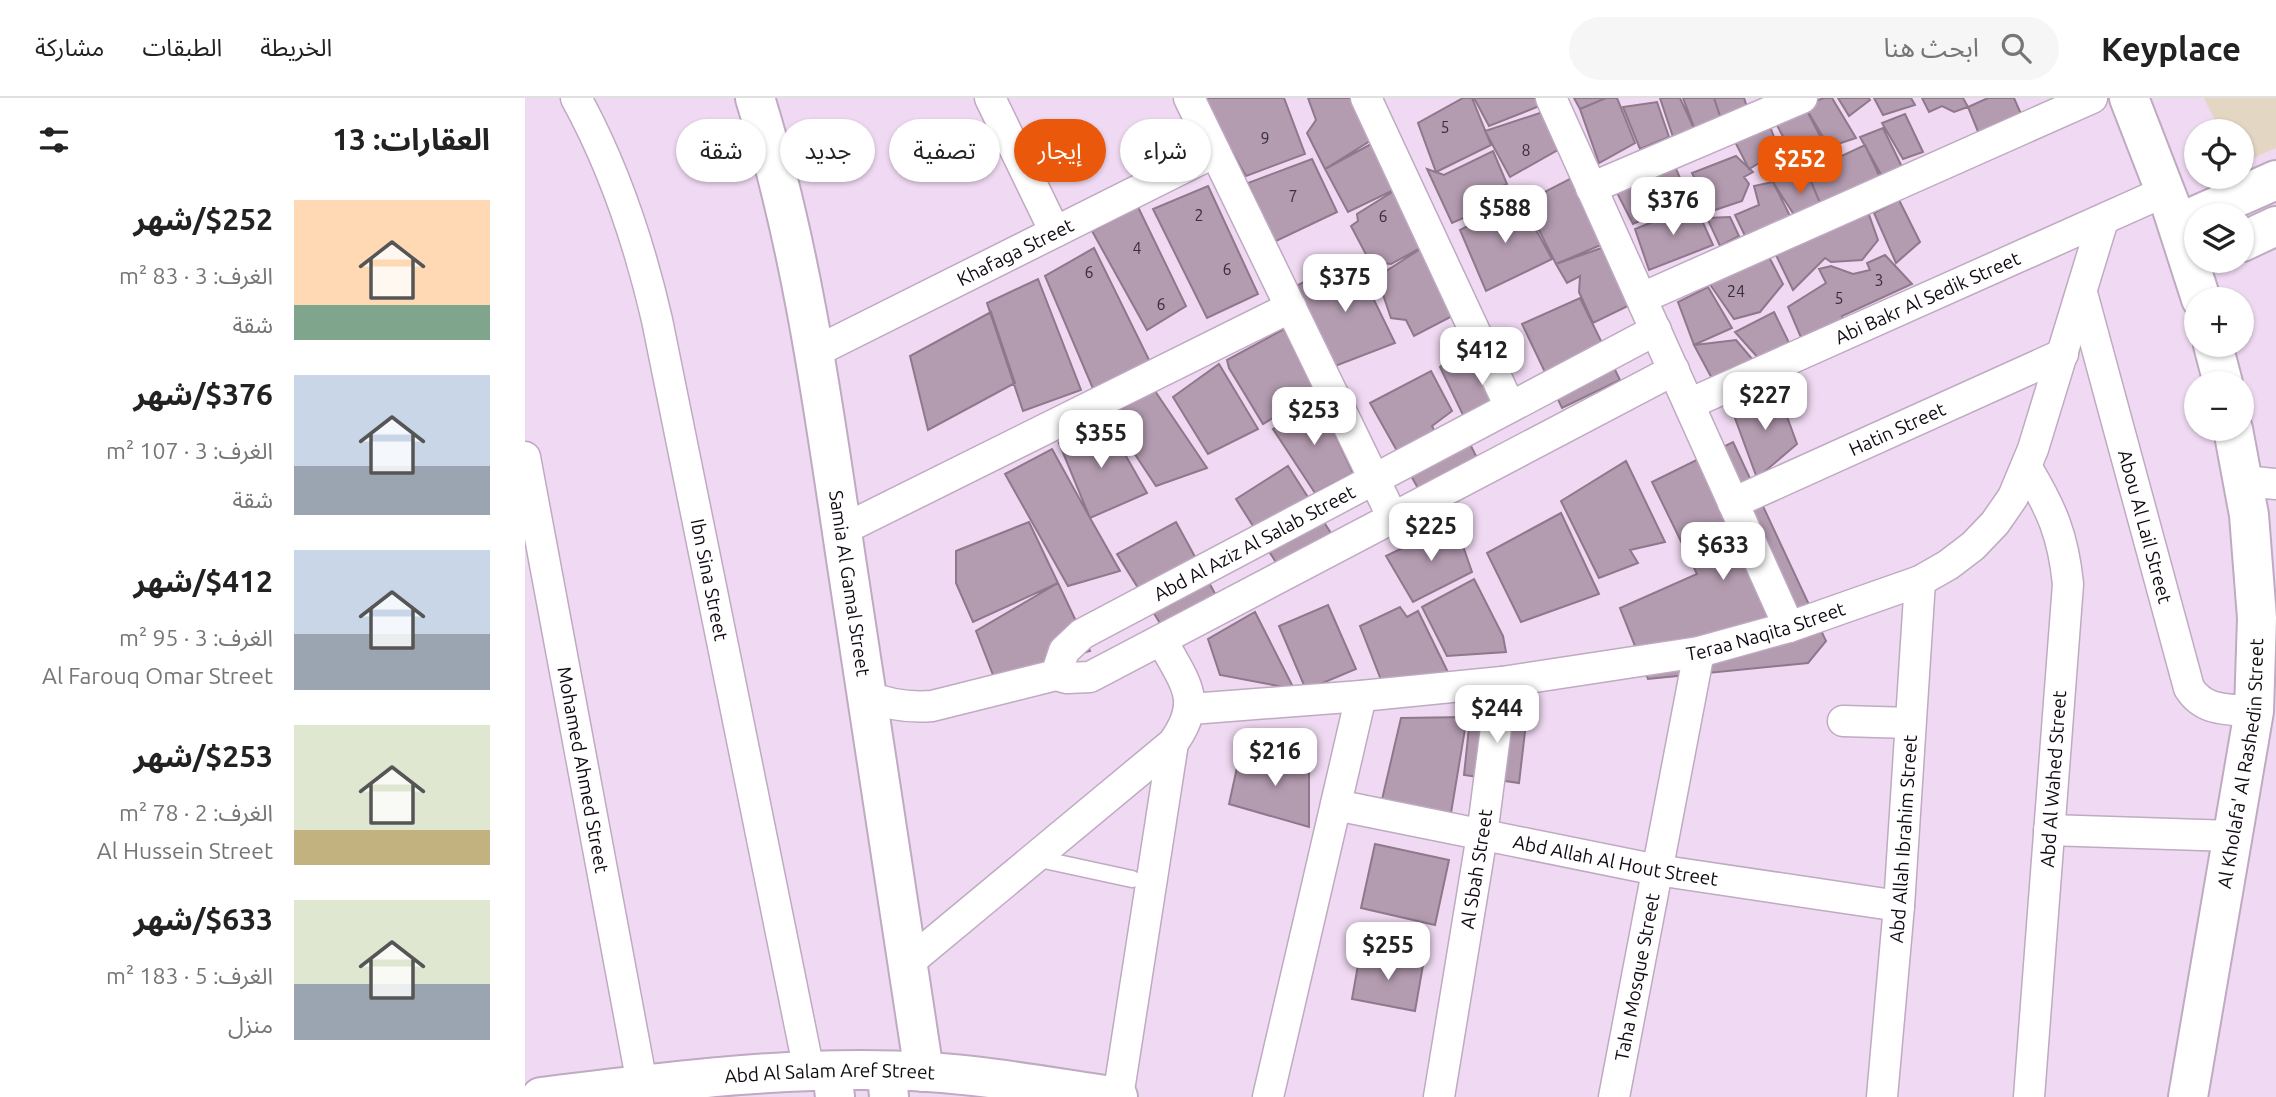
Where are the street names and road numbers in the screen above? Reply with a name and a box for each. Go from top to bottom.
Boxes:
street label: Khafaga Street [953,213,1078,290]
street label: Abi Bakr Al Sedik Street [1831,246,2024,348]
street label: Hatin Street [1845,397,1949,460]
street label: Abou Al Lail Street [2114,447,2177,606]
street label: Abd Al Aziz Al Salab Street [1150,480,1359,605]
street label: Samia Al Gamal Street [825,489,875,678]
street label: Ibn Sina Street [686,517,733,643]
street label: Teraa Naqita Street [1685,597,1848,665]
street label: Al Kholafa' Al Rashedin Street [2213,637,2267,890]
street label: Mohamed Ahmed Street [553,665,613,875]
street label: Abd Al Wahed Street [2036,689,2070,868]
street label: Abd Allah Ibrahim Street [1885,734,1921,944]
street label: Al Sbah Street [1456,807,1496,930]
street label: Abd Allah Al Hout Street [1511,830,1720,890]
street label: Taha Mosque Street [1610,891,1664,1063]
street label: Abd Al Salam Aref Street [724,1059,936,1087]

